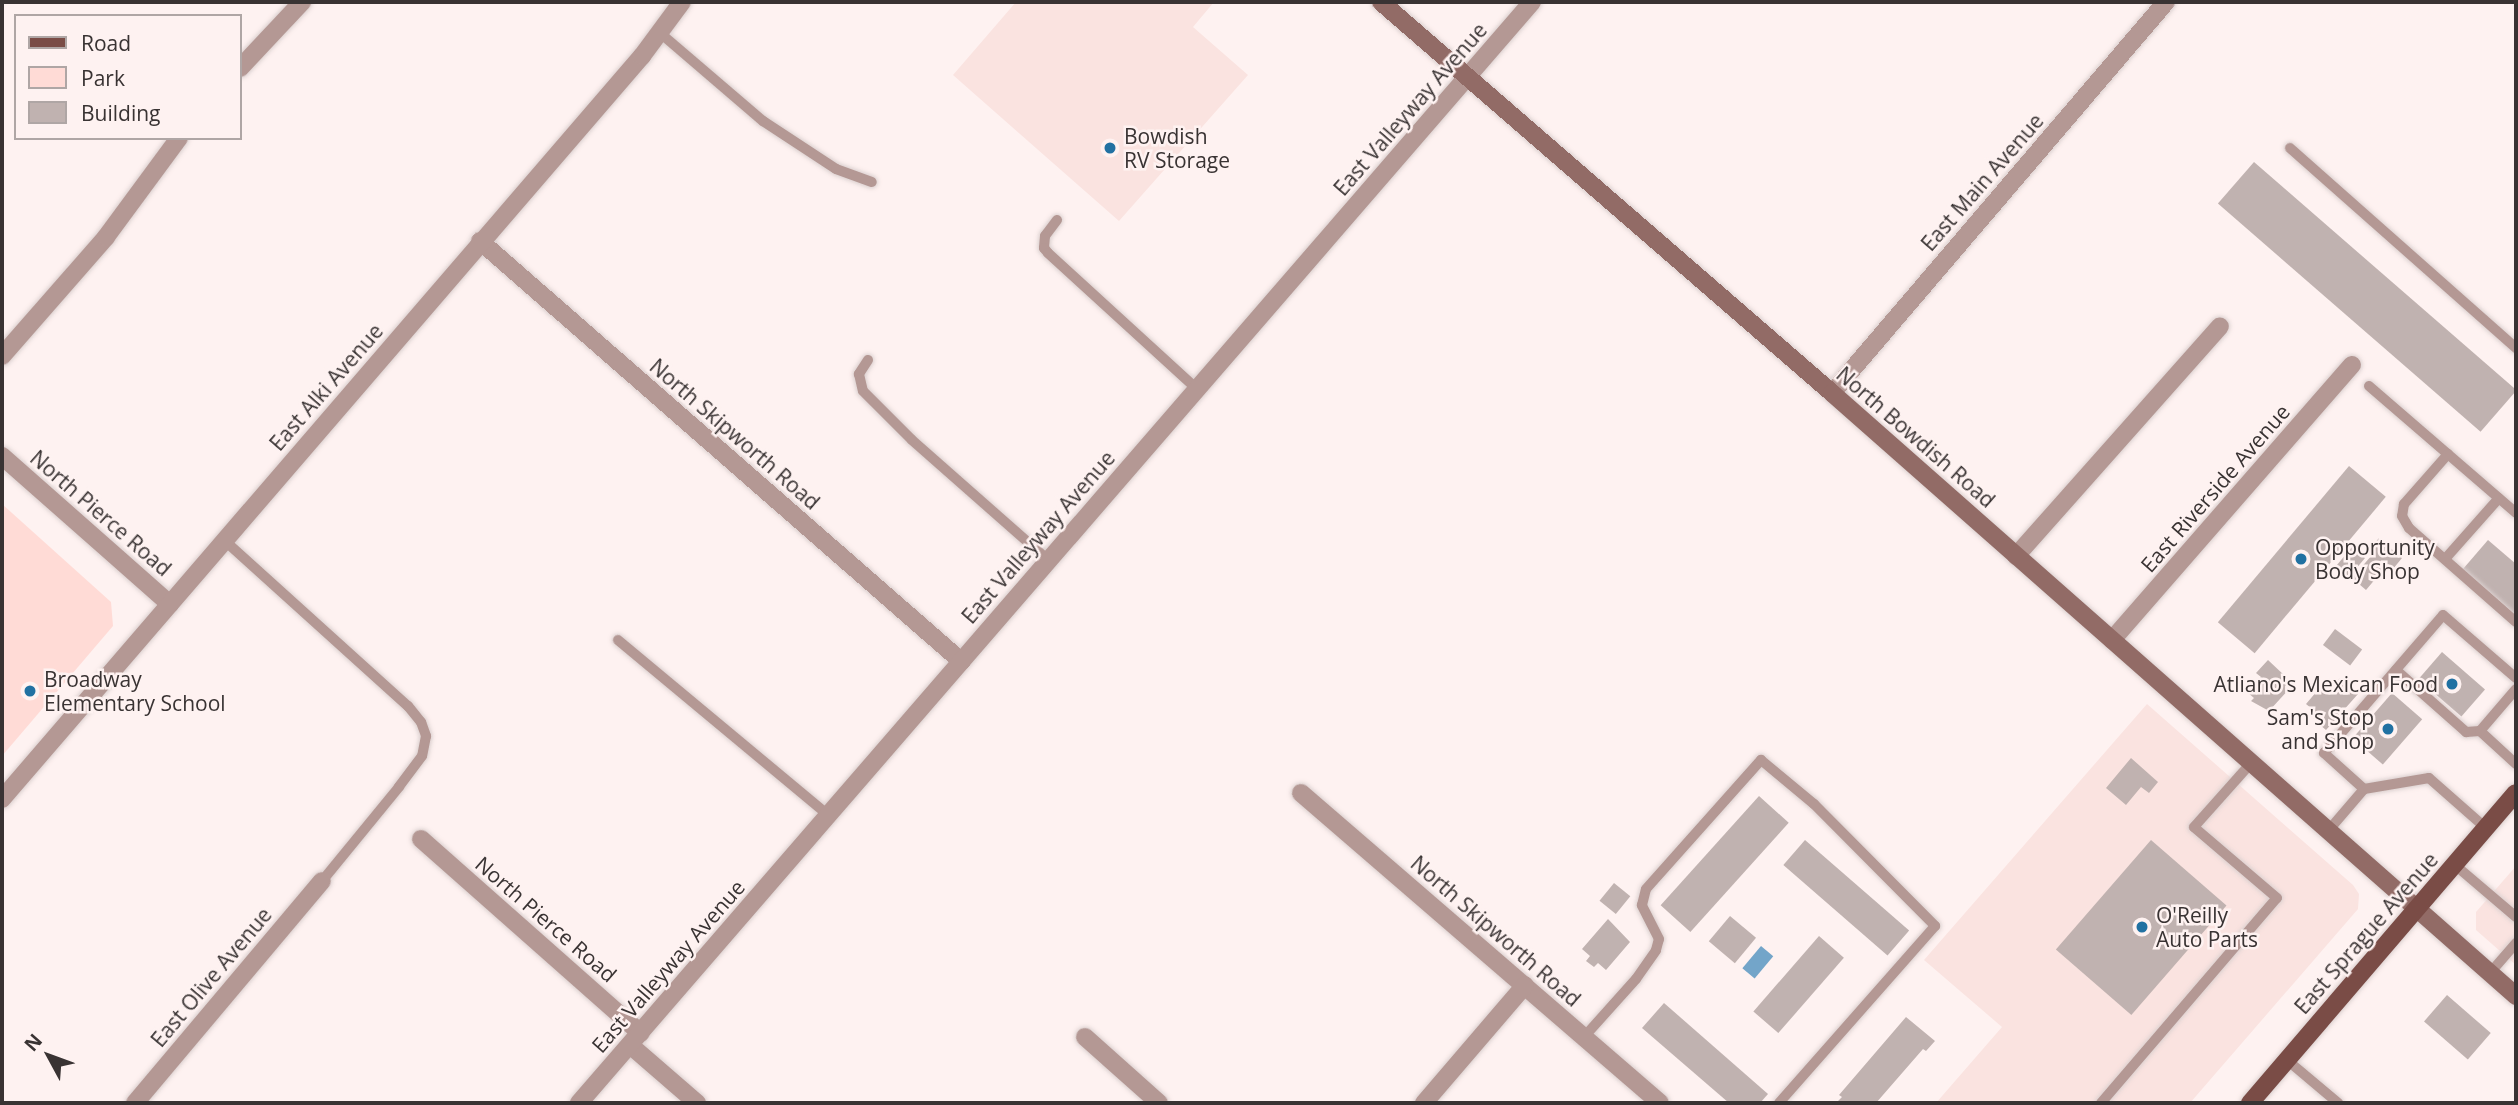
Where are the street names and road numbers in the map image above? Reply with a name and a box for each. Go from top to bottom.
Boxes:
street label: East Valleyway Avenue [1328,18,1492,200]
street label: East Main Avenue [1916,108,2048,256]
street label: East Alki Avenue [264,318,388,456]
street label: North Skipworth Road [645,353,825,515]
street label: North Bowdish Road [1832,361,2000,513]
street label: East Riverside Avenue [2135,399,2295,577]
street label: North Pierce Road [25,445,177,581]
street label: East Valleyway Avenue [956,446,1120,628]
street label: East Sprague Avenue [2289,847,2443,1019]
street label: North Skipworth Road [1406,850,1586,1012]
street label: North Pierce Road [470,851,622,987]
street label: East Valleyway Avenue [586,875,750,1057]
street label: East Olive Avenue [145,902,277,1052]

